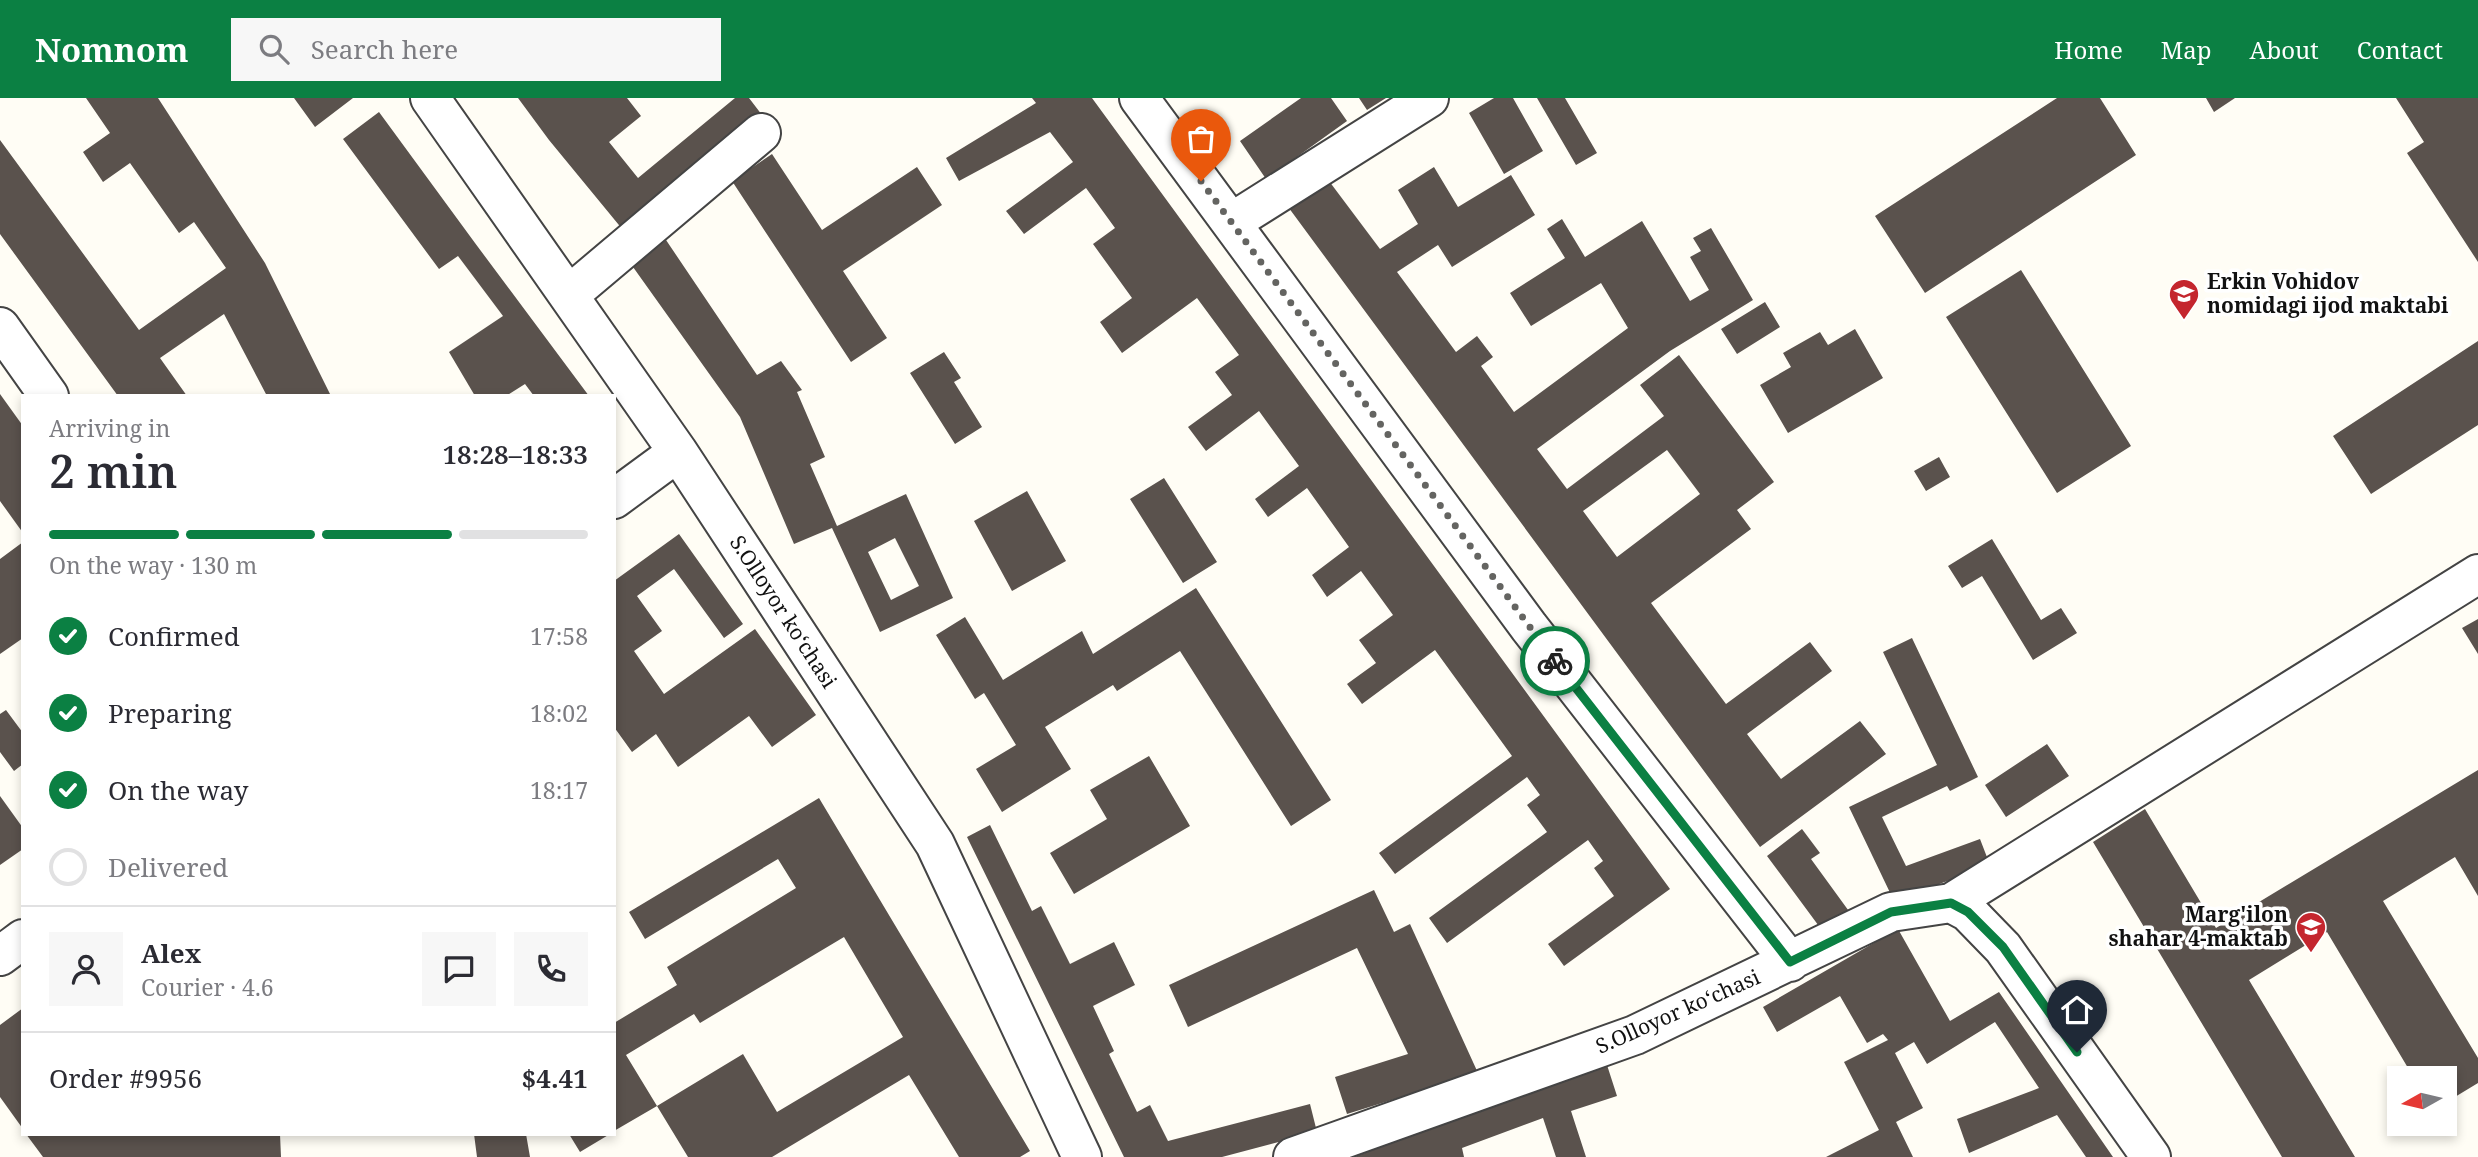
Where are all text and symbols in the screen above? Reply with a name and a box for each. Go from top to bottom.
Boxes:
search box [231,18,721,81]
text: Nomnom [35,27,189,72]
icon: search [255,30,293,68]
text: Search here [311,31,458,67]
text: Home [2054,33,2123,66]
text: Map [2161,33,2212,66]
text: About [2250,33,2319,66]
text: Contact [2357,33,2443,66]
pin [1171,109,1231,181]
icon: bag [1182,120,1220,158]
place label: Erkin Vohidov nomidagi ijod maktabi [2207,267,2449,319]
school or university icon: Erkin Vohidov nomidagi ijod maktabi [2167,277,2201,321]
text: Arriving in [49,412,170,444]
text: 18:28–18:33 [442,436,588,472]
text: 2 min [49,439,177,501]
street label: S.Olloyor koʻchasi [724,530,844,693]
text: On the way · 130 m [49,549,257,581]
icon: check [49,617,87,655]
text: Confirmed [108,618,240,654]
text: 17:58 [530,620,588,652]
courier [1520,626,1590,696]
icon: bike [1536,642,1574,680]
icon: check [49,694,87,732]
text: Preparing [108,695,232,731]
text: 18:02 [530,697,588,729]
icon: check [49,771,87,809]
text: On the way [108,772,248,808]
text: 18:17 [530,774,588,806]
text: Delivered [108,849,228,885]
place label: Marg'ilon shahar 4-maktab [2108,900,2288,952]
school or university icon: Marg'ilon shahar 4-maktab [2294,910,2328,954]
button: person [49,932,123,1006]
button: chat [422,932,496,1006]
button: phone [514,932,588,1006]
text: Alex [141,935,201,971]
street label: S.Olloyor koʻchasi [1591,962,1764,1060]
text: Courier · 4.6 [141,971,274,1003]
pin [2047,980,2107,1052]
icon: home [2058,991,2096,1029]
text: Order #9956 [49,1060,202,1096]
text: $4.41 [522,1060,588,1096]
north arrow [2387,1066,2457,1136]
map controls [2387,1066,2457,1136]

